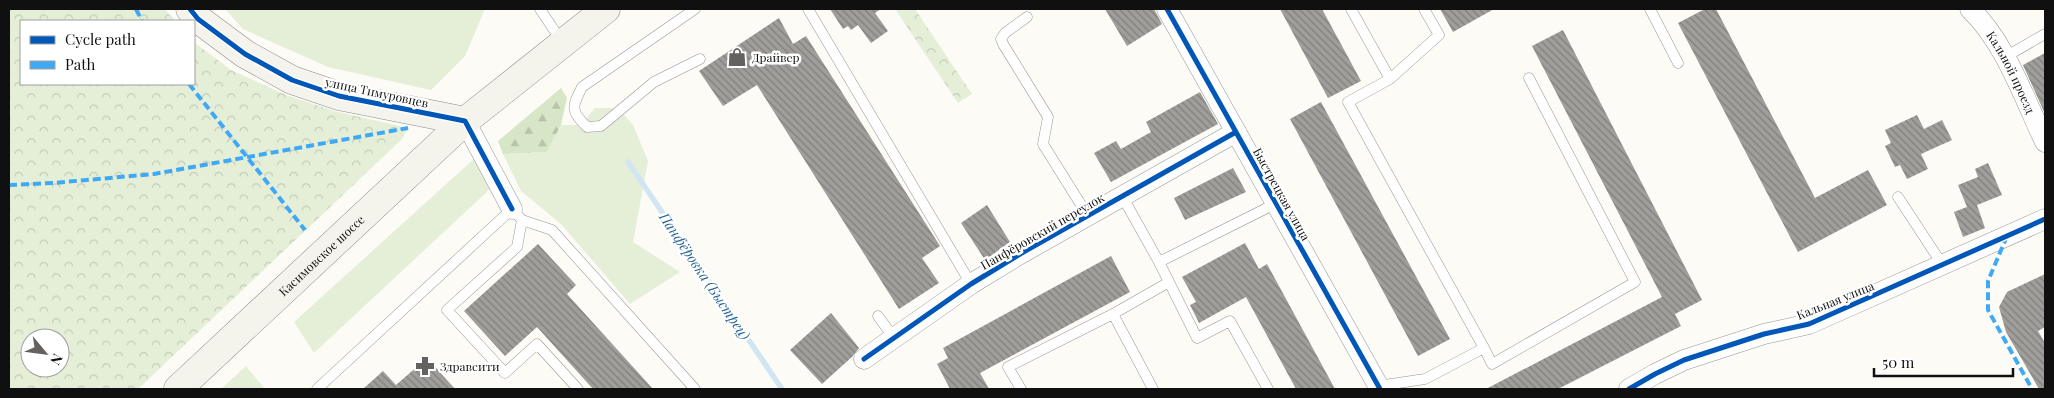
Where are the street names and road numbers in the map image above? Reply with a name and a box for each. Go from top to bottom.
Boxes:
street label: Кальной проезд [1983,28,2039,116]
street label: улица Тимуровцев [323,73,430,111]
street label: Быстрецкая улица [1250,145,1314,243]
street label: Панфёровский переулок [977,189,1107,273]
street label: Касимовское шоссе [275,211,368,299]
street label: Кальная улица [1794,277,1876,323]

